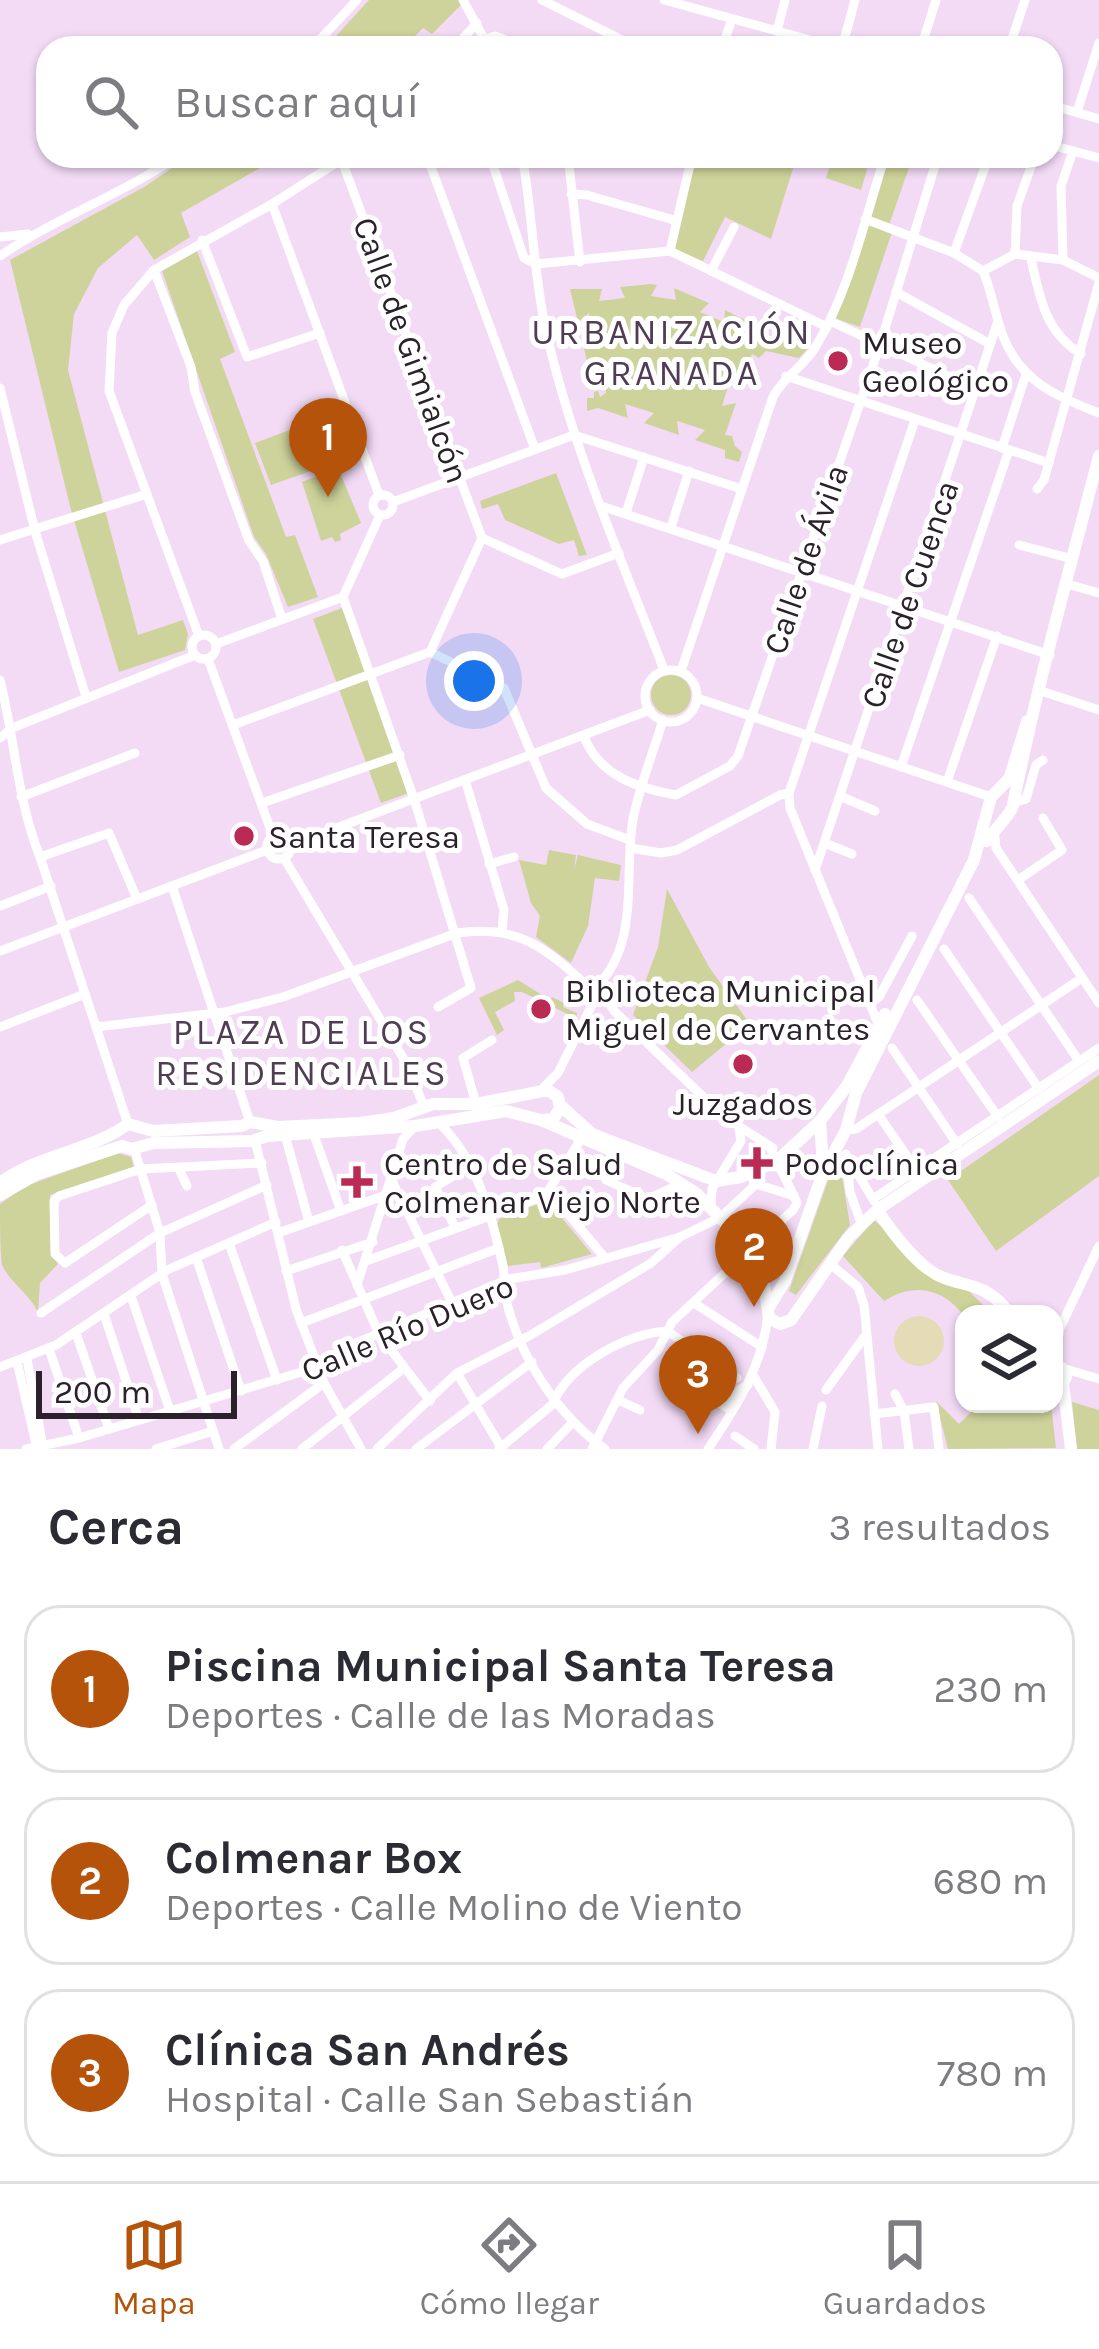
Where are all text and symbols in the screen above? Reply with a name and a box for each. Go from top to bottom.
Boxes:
search box [36,36,1063,168]
icon: search [78,69,144,135]
text: Buscar aquí [174,76,420,128]
street label: Calle de Gimialcón [345,212,477,488]
district label: URBANIZACIÓN GRANADA [531,310,813,394]
place label: Museo Geológico [862,324,1009,400]
marker: Museo Geológico [825,348,851,374]
pin: 1 [289,398,367,497]
street label: Calle de Ávila [755,459,856,659]
street label: Calle de Cuenca [853,475,967,713]
your location [444,651,504,711]
place label: Santa Teresa [268,818,460,856]
marker: Santa Teresa [231,823,257,849]
place label: Biblioteca Municipal Miguel de Cervantes [565,972,876,1048]
marker: Biblioteca Municipal Miguel de Cervantes [528,996,554,1022]
district label: PLAZA DE LOS RESIDENCIALES [155,1011,449,1094]
marker: Juzgados [730,1051,756,1077]
place label: Juzgados [673,1085,813,1123]
place label: Centro de Salud Colmenar Viejo Norte [384,1145,701,1221]
place label: Podoclínica [784,1145,959,1183]
marker: Podoclínica [741,1147,773,1179]
marker: Centro de Salud Colmenar Viejo Norte [341,1166,373,1198]
pin: 2 [715,1208,793,1307]
street label: Calle Río Duero [296,1266,519,1390]
map controls [955,1305,1063,1413]
button: layers [955,1305,1063,1413]
pin: 3 [659,1335,737,1434]
scale bar [36,1365,237,1418]
text: 200 m [54,1373,151,1411]
text: Cerca [48,1497,184,1557]
text: 3 resultados [829,1504,1051,1550]
text: Piscina Municipal Santa Teresa [165,1640,836,1692]
text: 1 [83,1666,97,1712]
text: 230 m [933,1666,1048,1712]
text: Deportes · Calle de las Moradas [165,1692,716,1738]
text: Colmenar Box [165,1832,462,1884]
text: 2 [78,1858,102,1904]
text: 680 m [933,1858,1048,1904]
text: Deportes · Calle Molino de Viento [165,1884,743,1930]
text: Clínica San Andrés [165,2024,570,2076]
text: 3 [78,2050,102,2096]
text: 780 m [937,2050,1048,2096]
text: Hospital · Calle San Sebastián [165,2076,694,2122]
tab: Mapa [112,2212,196,2322]
tab: Cómo llegar [420,2212,599,2322]
tab: Guardados [823,2212,987,2322]

